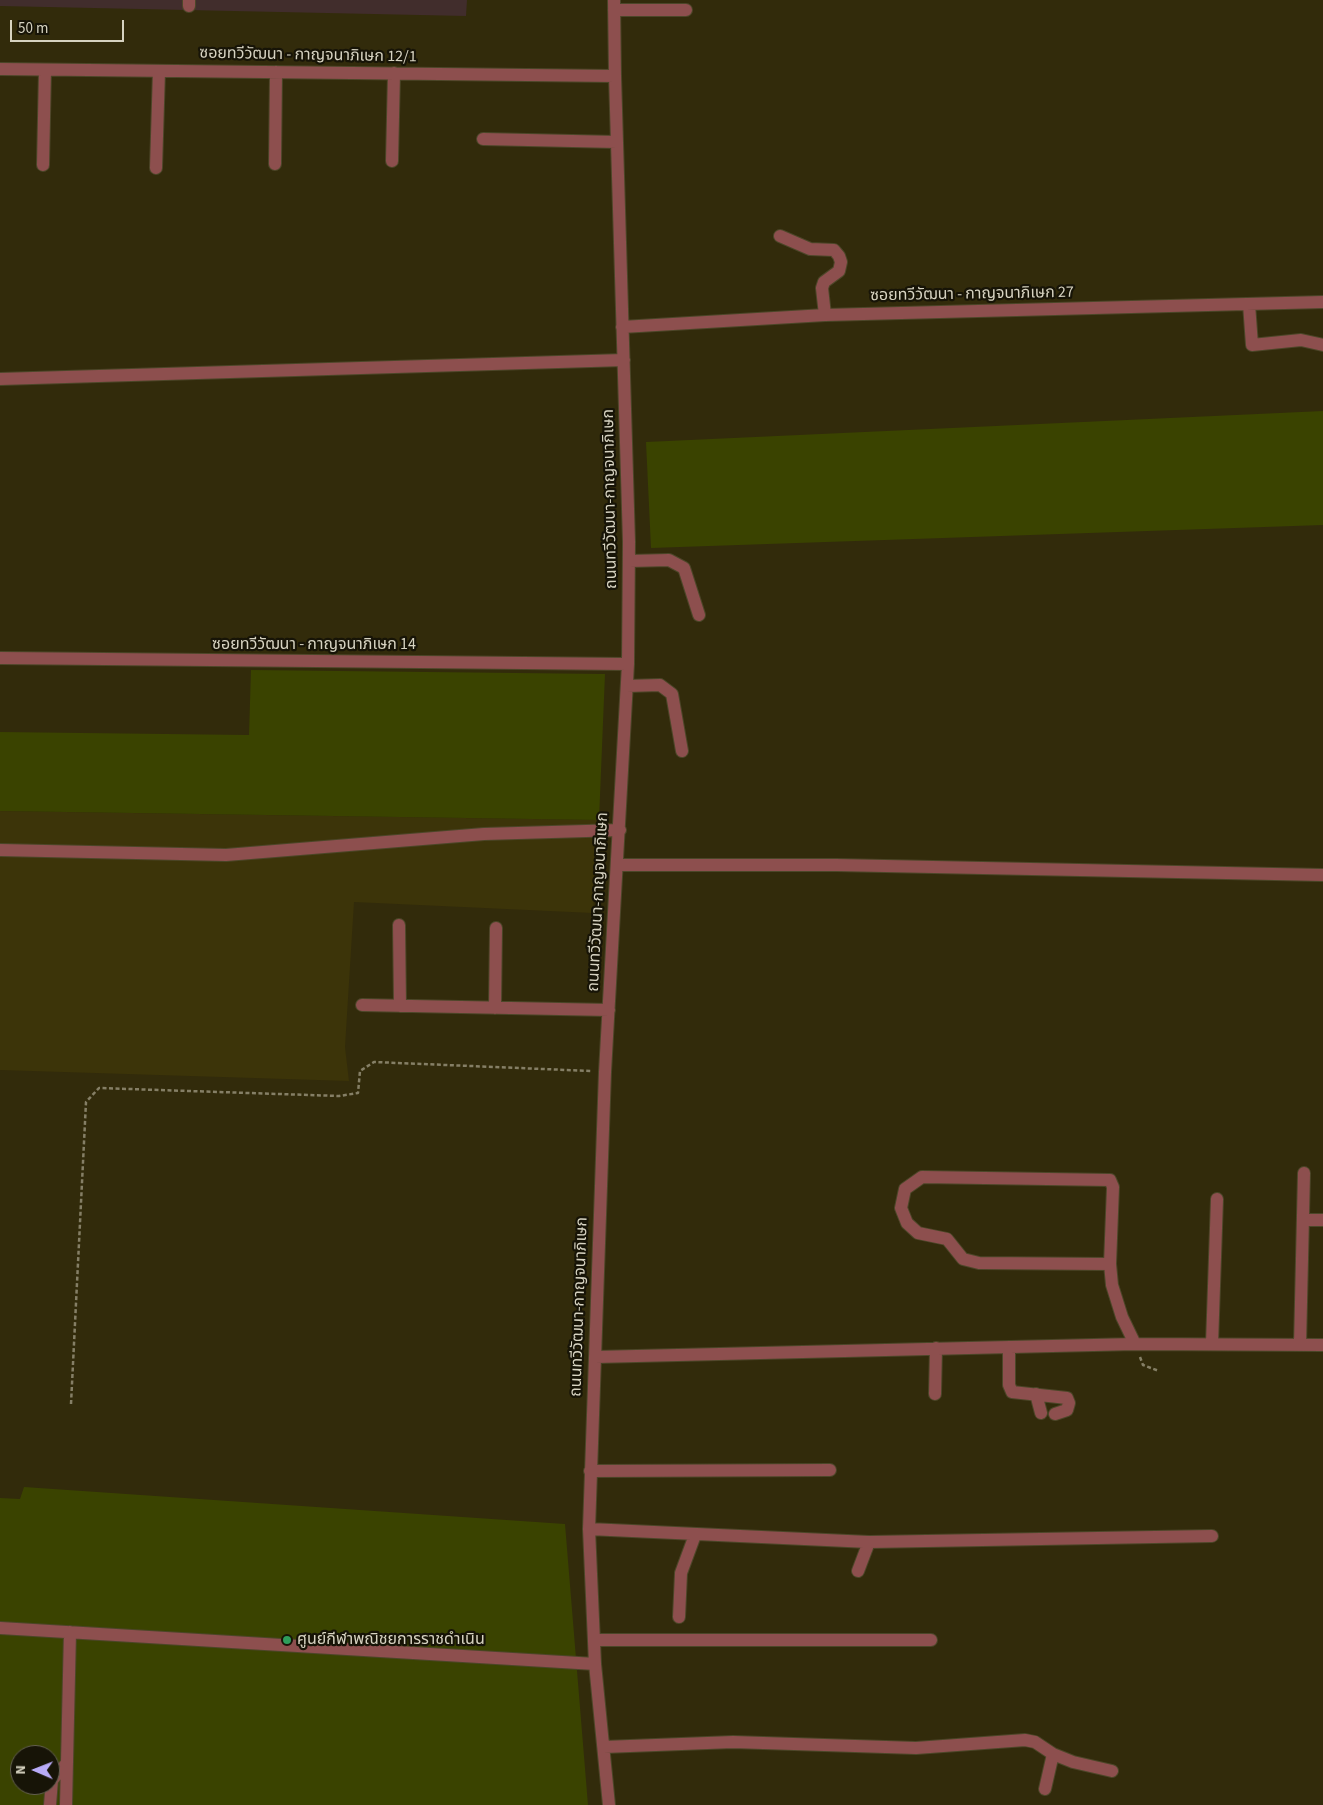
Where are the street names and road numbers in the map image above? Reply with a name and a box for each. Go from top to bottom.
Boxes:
street label: ซอยทวีวัฒนา - กาญจนาภิเษก 12/1 [199,45,417,67]
street label: ซอยทวีวัฒนา - กาญจนาภิเษก 27 [870,284,1074,306]
street label: ถนนทวีวัฒนา-กาญจนาภิเษก [600,409,622,589]
street label: ซอยทวีวัฒนา - กาญจนาภิเษก 14 [212,635,416,655]
street label: ถนนทวีวัฒนา-กาญจนาภิเษก [585,812,613,992]
street label: ถนนทวีวัฒนา-กาญจนาภิเษก [567,1217,593,1397]

